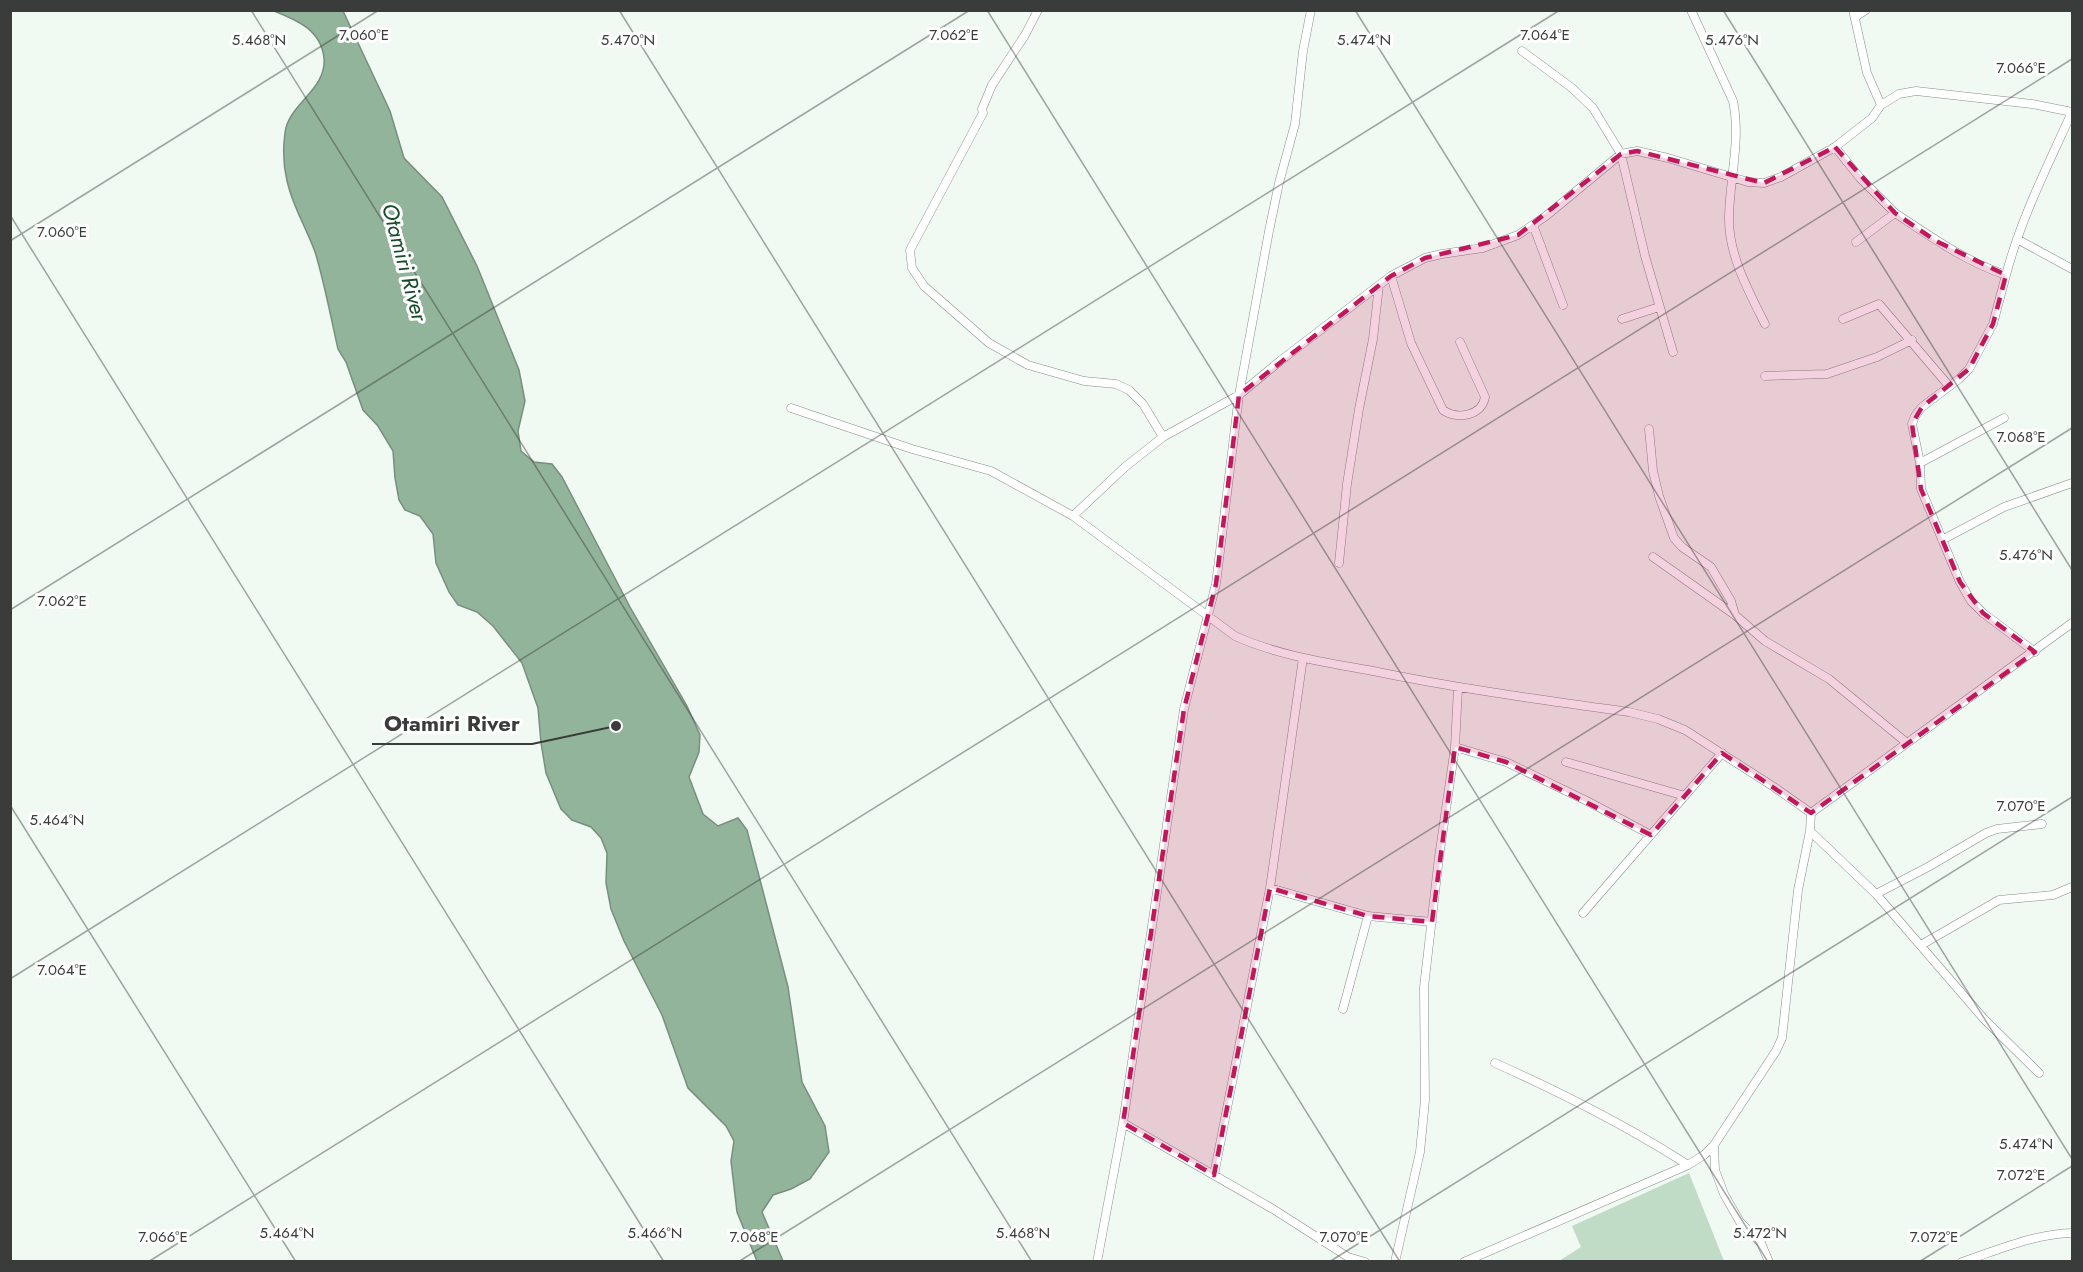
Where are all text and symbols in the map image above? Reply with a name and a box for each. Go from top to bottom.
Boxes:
text: 7.060°E [339,24,389,46]
text: 7.062°E [929,24,979,46]
text: 7.064°E [1520,24,1570,46]
text: 5.468°N [232,29,286,51]
text: 5.470°N [601,29,655,51]
text: 5.474°N [1337,29,1391,51]
text: 5.476°N [1705,29,1759,51]
text: 7.066°E [1996,57,2046,79]
water label: Otamiri River [374,200,437,326]
text: 7.060°E [37,221,87,243]
text: 7.068°E [1996,426,2046,448]
text: 5.476°N [1999,544,2053,566]
text: 7.062°E [37,590,87,612]
callout: Otamiri River [372,704,532,744]
text: Otamiri River [384,707,520,739]
text: 7.070°E [1996,795,2046,817]
text: 5.464°N [30,809,84,831]
text: 7.064°E [37,959,87,981]
text: 5.474°N [1999,1133,2053,1155]
text: 7.072°E [1997,1164,2045,1186]
text: 5.464°N [260,1222,314,1244]
text: 5.466°N [628,1222,682,1244]
text: 5.468°N [996,1222,1050,1244]
text: 5.472°N [1733,1222,1787,1244]
text: 7.066°E [138,1226,188,1248]
text: 7.068°E [729,1226,779,1248]
text: 7.070°E [1319,1226,1369,1248]
text: 7.072°E [1910,1226,1958,1248]

